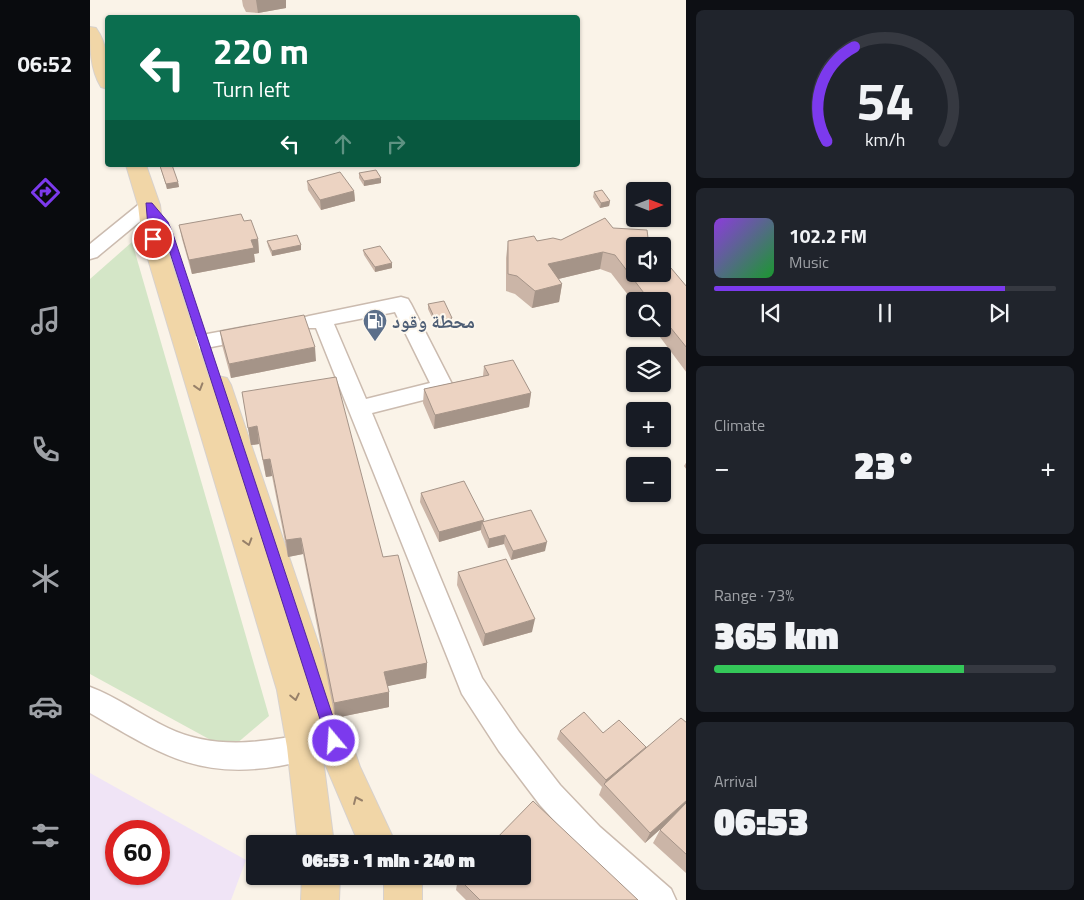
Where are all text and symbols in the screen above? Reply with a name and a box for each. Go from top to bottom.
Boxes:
text: 220 m [213,24,309,78]
icon: left [130,35,195,100]
text: 06:52 [18,47,72,81]
text: 54 [856,61,914,140]
text: Turn left [213,72,290,106]
text: km/h [865,126,905,153]
icon: left [276,130,304,158]
icon: ahead [329,130,357,158]
icon: right [382,130,410,158]
icon: directions [28,175,63,210]
north arrow [626,182,671,228]
map controls [626,182,671,502]
pin [132,218,174,260]
text: 102.2 FM [789,221,867,250]
icon: arrive [139,225,167,253]
button: sound [626,237,671,282]
text: Music [789,250,829,274]
button: search [626,292,671,337]
icon: previous [757,299,785,327]
icon: pause [871,299,899,327]
icon: next [985,299,1013,327]
icon: music [28,303,63,338]
place label: محطة وقود [392,306,475,335]
fuel station icon: محطة وقود [362,308,388,342]
button: layers [626,347,671,392]
one-way arrow [193,382,203,390]
button: + [626,402,671,447]
text: Climate [714,413,765,437]
icon: phone [28,432,63,467]
text: 23° [854,436,916,494]
text: − [714,445,730,488]
text: + [1040,445,1056,488]
button: − [626,457,671,502]
one-way arrow [242,537,252,545]
icon: climate [28,561,63,596]
text: Range · 73% [714,583,794,607]
text: 365 km [714,606,839,664]
icon: car [28,689,63,724]
one-way arrow [289,693,300,702]
position arrow [307,714,359,766]
text: Arrival [714,769,757,793]
text: 06:53 [714,792,809,850]
one-way arrow [352,796,363,805]
icon: filters [28,818,63,853]
speed limit sign: 60 [105,820,170,885]
text: 06:53 · 1 min · 240 m [302,845,475,874]

